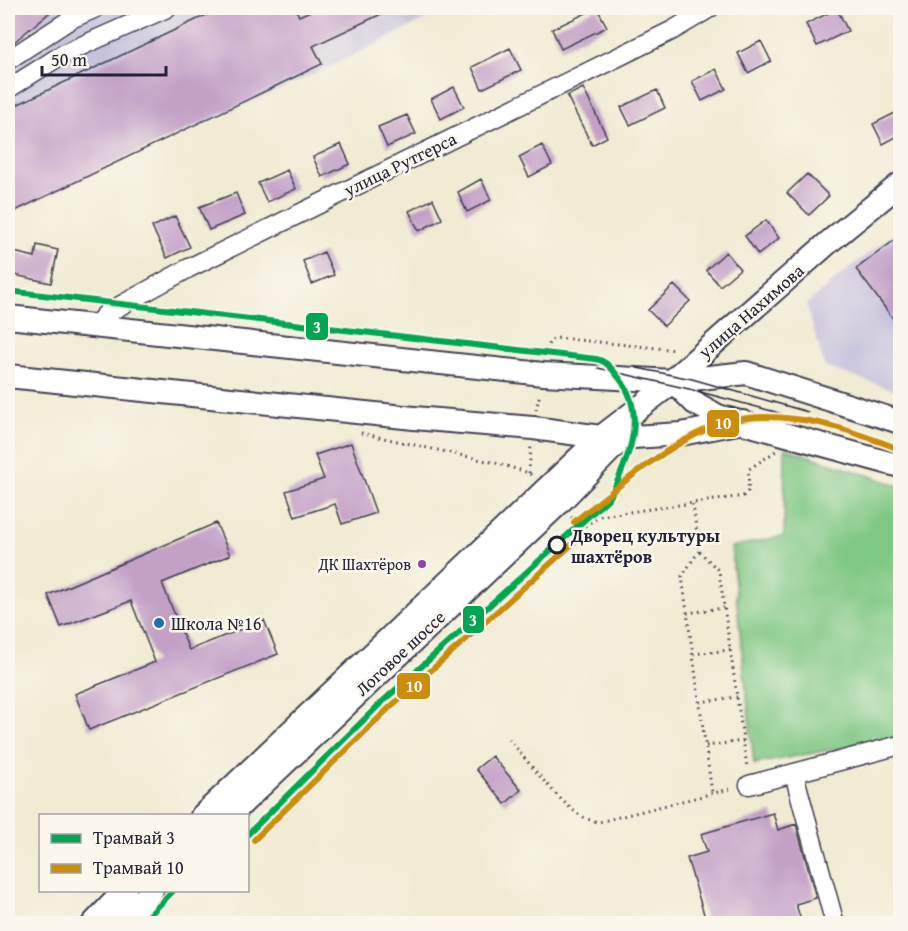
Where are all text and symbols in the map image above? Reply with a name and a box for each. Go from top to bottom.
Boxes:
scale bar [42,39,166,77]
text: 50 m [51,46,87,73]
street label: улица Рутгерса [338,125,461,203]
street label: улица Нахимова [691,257,810,365]
line badge: 3 [305,312,329,341]
text: 3 [313,315,321,339]
line badge: 10 [706,409,740,438]
text: 10 [715,411,731,435]
place label: Дворец культуры шахтёров [570,522,720,570]
marker: Дворец культуры шахтёров [548,536,566,554]
place label: ДК Шахтёров [317,552,411,576]
marker: ДК Шахтёров [416,558,428,570]
street label: Логовое шоссе [349,604,451,702]
line badge: 3 [462,605,485,634]
text: 3 [469,608,477,632]
place label: Школа №16 [171,610,261,637]
marker: Школа №16 [152,616,166,630]
line badge: 10 [396,672,431,700]
text: 10 [406,674,422,698]
legend [39,814,249,892]
text: Трамвай 3 [93,824,175,851]
text: Трамвай 10 [93,854,184,881]

